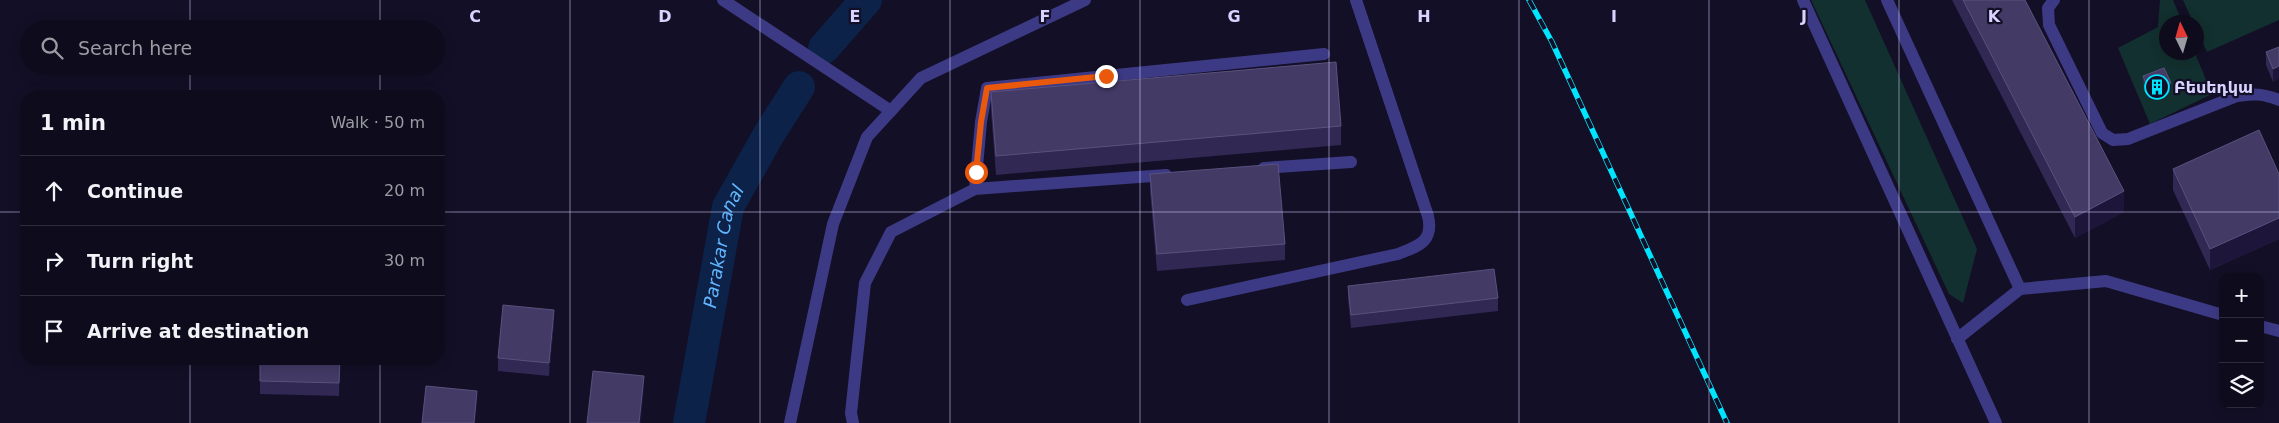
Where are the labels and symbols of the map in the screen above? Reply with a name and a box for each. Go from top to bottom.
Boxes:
text: C [469,7,481,26]
text: D [658,7,672,26]
text: E [850,7,860,26]
text: F [1040,7,1050,26]
text: G [1227,7,1241,26]
text: H [1417,7,1431,26]
text: I [1611,7,1617,26]
text: J [1800,7,1807,26]
text: K [1988,7,2001,26]
north arrow [2159,15,2204,60]
route end [1095,65,1118,88]
building icon: Բեսեդկա [2144,74,2170,100]
place label: Բեսեդկա [2174,78,2253,97]
route start [965,161,988,184]
water label: Parakar Canal [699,181,748,310]

